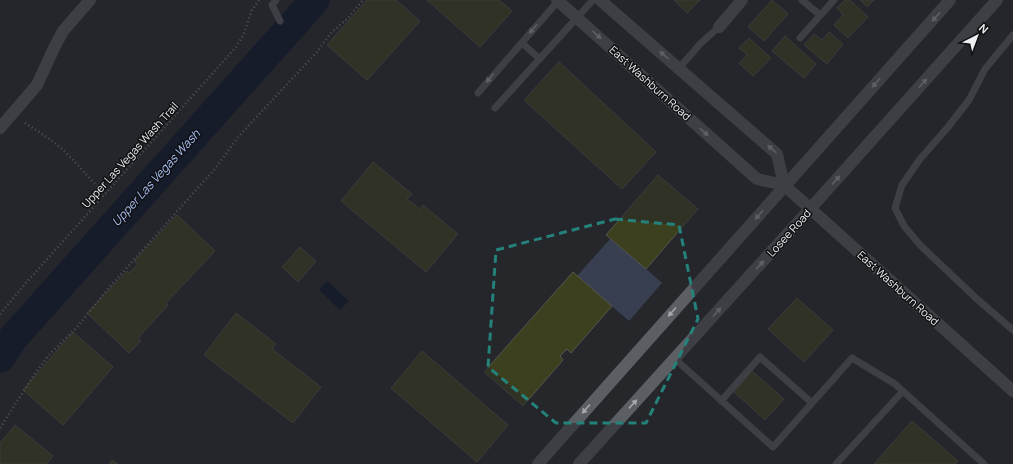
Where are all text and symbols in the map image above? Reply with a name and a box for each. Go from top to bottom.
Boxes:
one-way arrow [931,11,940,22]
north arrow [957,16,997,56]
text: N [976,20,992,36]
one-way arrow [529,25,538,34]
one-way arrow [591,31,602,40]
street label: East Washburn Road [606,42,694,123]
one-way arrow [658,50,669,59]
one-way arrow [486,73,495,84]
one-way arrow [871,78,881,88]
one-way arrow [918,78,927,88]
street label: Upper Las Vegas Wash Trail [79,100,181,210]
water label: Upper Las Vegas Wash [109,127,203,229]
one-way arrow [699,127,709,136]
one-way arrow [767,145,777,154]
one-way arrow [832,175,841,185]
street label: Losee Road [763,206,814,260]
one-way arrow [754,209,763,220]
street label: East Washburn Road [854,247,942,328]
one-way arrow [755,260,765,270]
one-way arrow [668,307,677,317]
one-way arrow [713,307,722,317]
one-way arrow [629,399,638,409]
one-way arrow [582,404,591,415]

